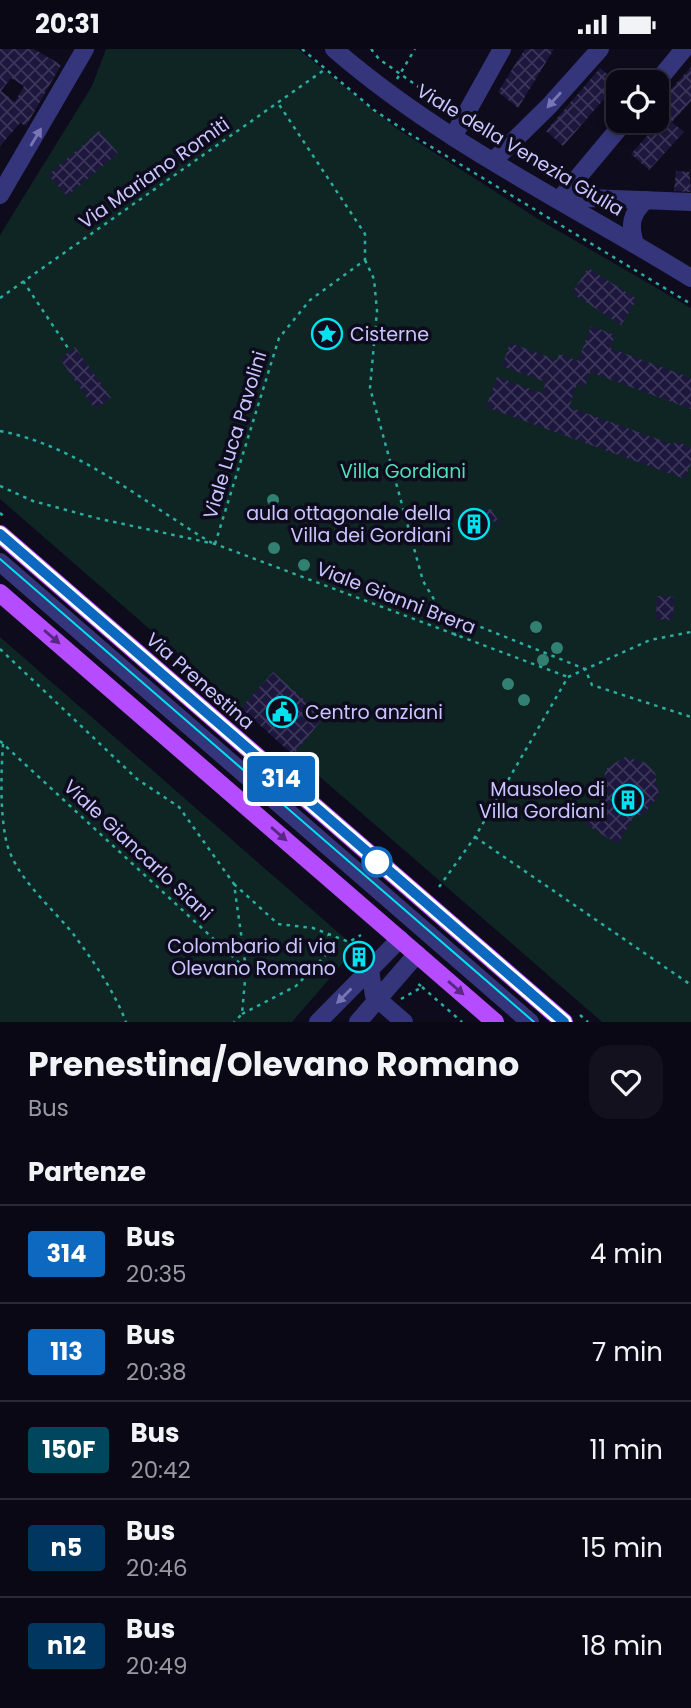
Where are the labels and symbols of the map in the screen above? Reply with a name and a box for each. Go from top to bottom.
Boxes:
street label: Viale della Venezia Giulia [411,77,629,223]
one-way arrow [547,91,563,108]
street label: Via Mariano Romiti [73,111,235,235]
one-way arrow [30,128,42,147]
place icon: Cisterne [310,317,344,351]
place label: Cisterne [350,321,429,348]
street label: Viale Luca Pavolini [197,348,273,522]
park label: Villa Gordiani [340,458,466,485]
place label: aula ottagonale della Villa dei Gordiani [246,500,451,549]
building icon: aula ottagonale della Villa dei Gordiani [457,507,491,541]
street label: Viale Gianni Brera [312,555,480,641]
street label: Via Prenestina [140,626,260,736]
one-way arrow [43,629,61,645]
public building icon: Centro anziani [265,695,299,729]
place label: Centro anziani [305,699,443,726]
line badge: 314 [241,756,321,802]
street label: Viale Giancarlo Siani [57,774,219,926]
place label: Mausoleo di Villa Gordiani [479,776,605,825]
building icon: Mausoleo di Villa Gordiani [611,783,645,817]
one-way arrow [271,826,288,841]
unlabelled marker [362,847,392,877]
place label: Colombario di via Olevano Romano [167,933,336,982]
building icon: Colombario di via Olevano Romano [342,940,376,974]
one-way arrow [447,980,465,996]
one-way arrow [336,988,352,1004]

